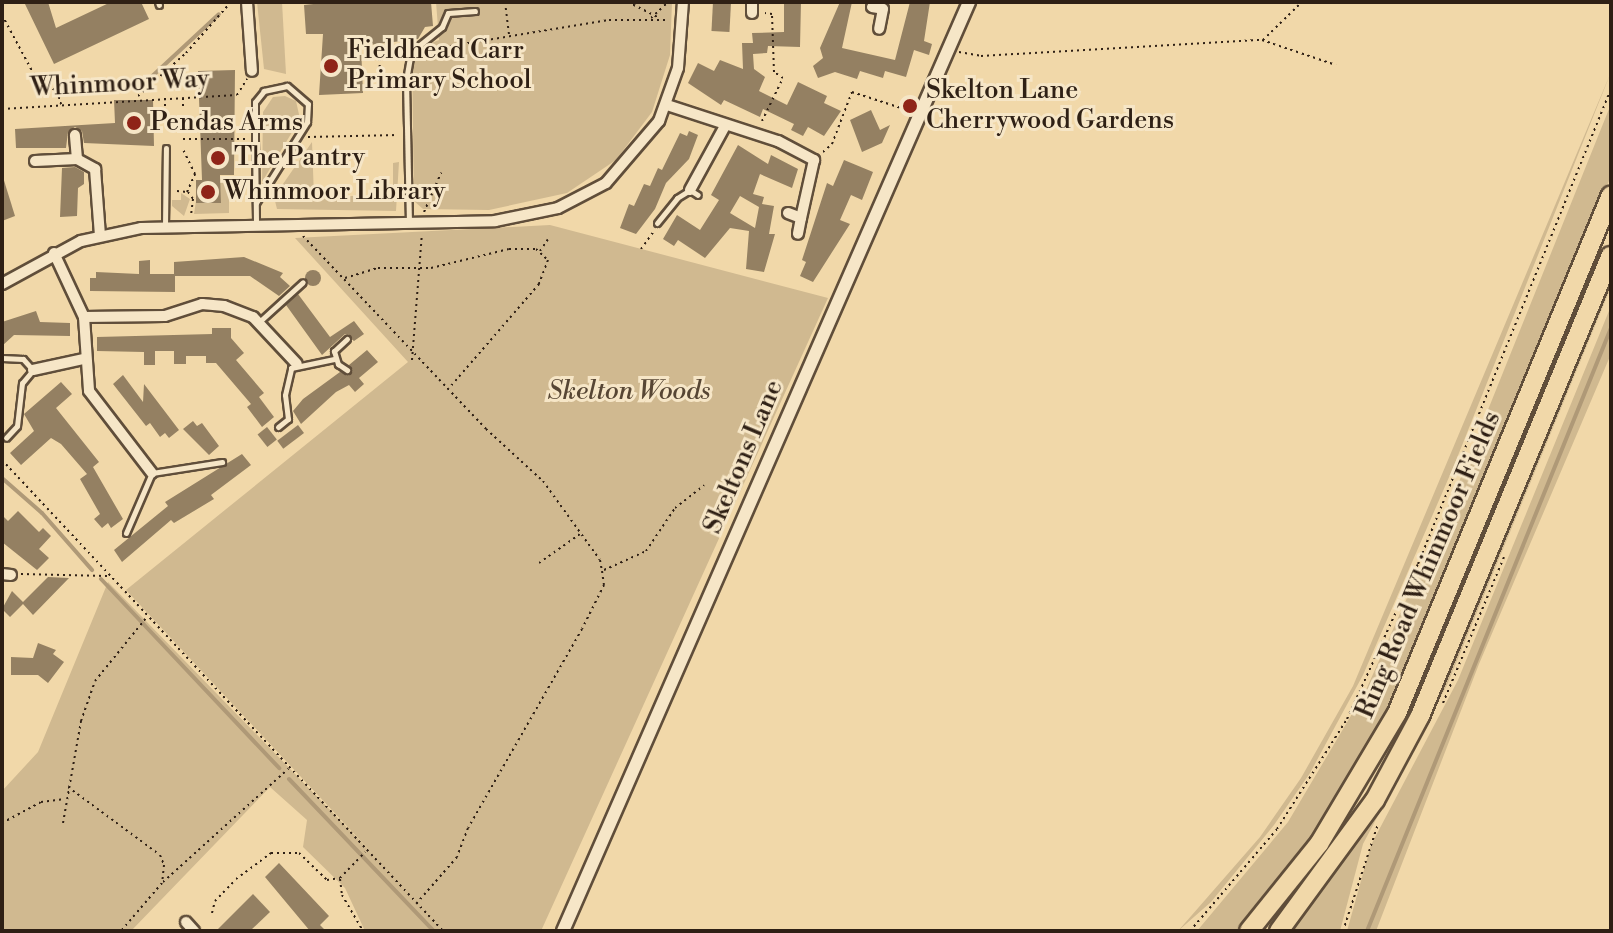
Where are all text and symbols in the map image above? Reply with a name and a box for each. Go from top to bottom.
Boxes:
place label: Fieldhead Carr Primary School [347,35,531,96]
marker: Fieldhead Carr Primary School [322,57,340,75]
street label: Whinmoor Way [30,64,210,104]
place label: Skelton Lane Cherrywood Gardens [926,75,1174,136]
marker: Skelton Lane Cherrywood Gardens [901,97,919,115]
place label: Pendas Arms [150,107,303,139]
marker: Pendas Arms [125,114,143,132]
place label: The Pantry [234,142,365,174]
marker: The Pantry [209,149,227,167]
place label: Whinmoor Library [224,176,445,208]
marker: Whinmoor Library [199,183,217,201]
street label: Skeltons Lane [698,375,790,539]
park label: Skelton Woods [548,376,710,408]
street label: Ring Road Whinmoor Fields [1350,407,1508,723]

